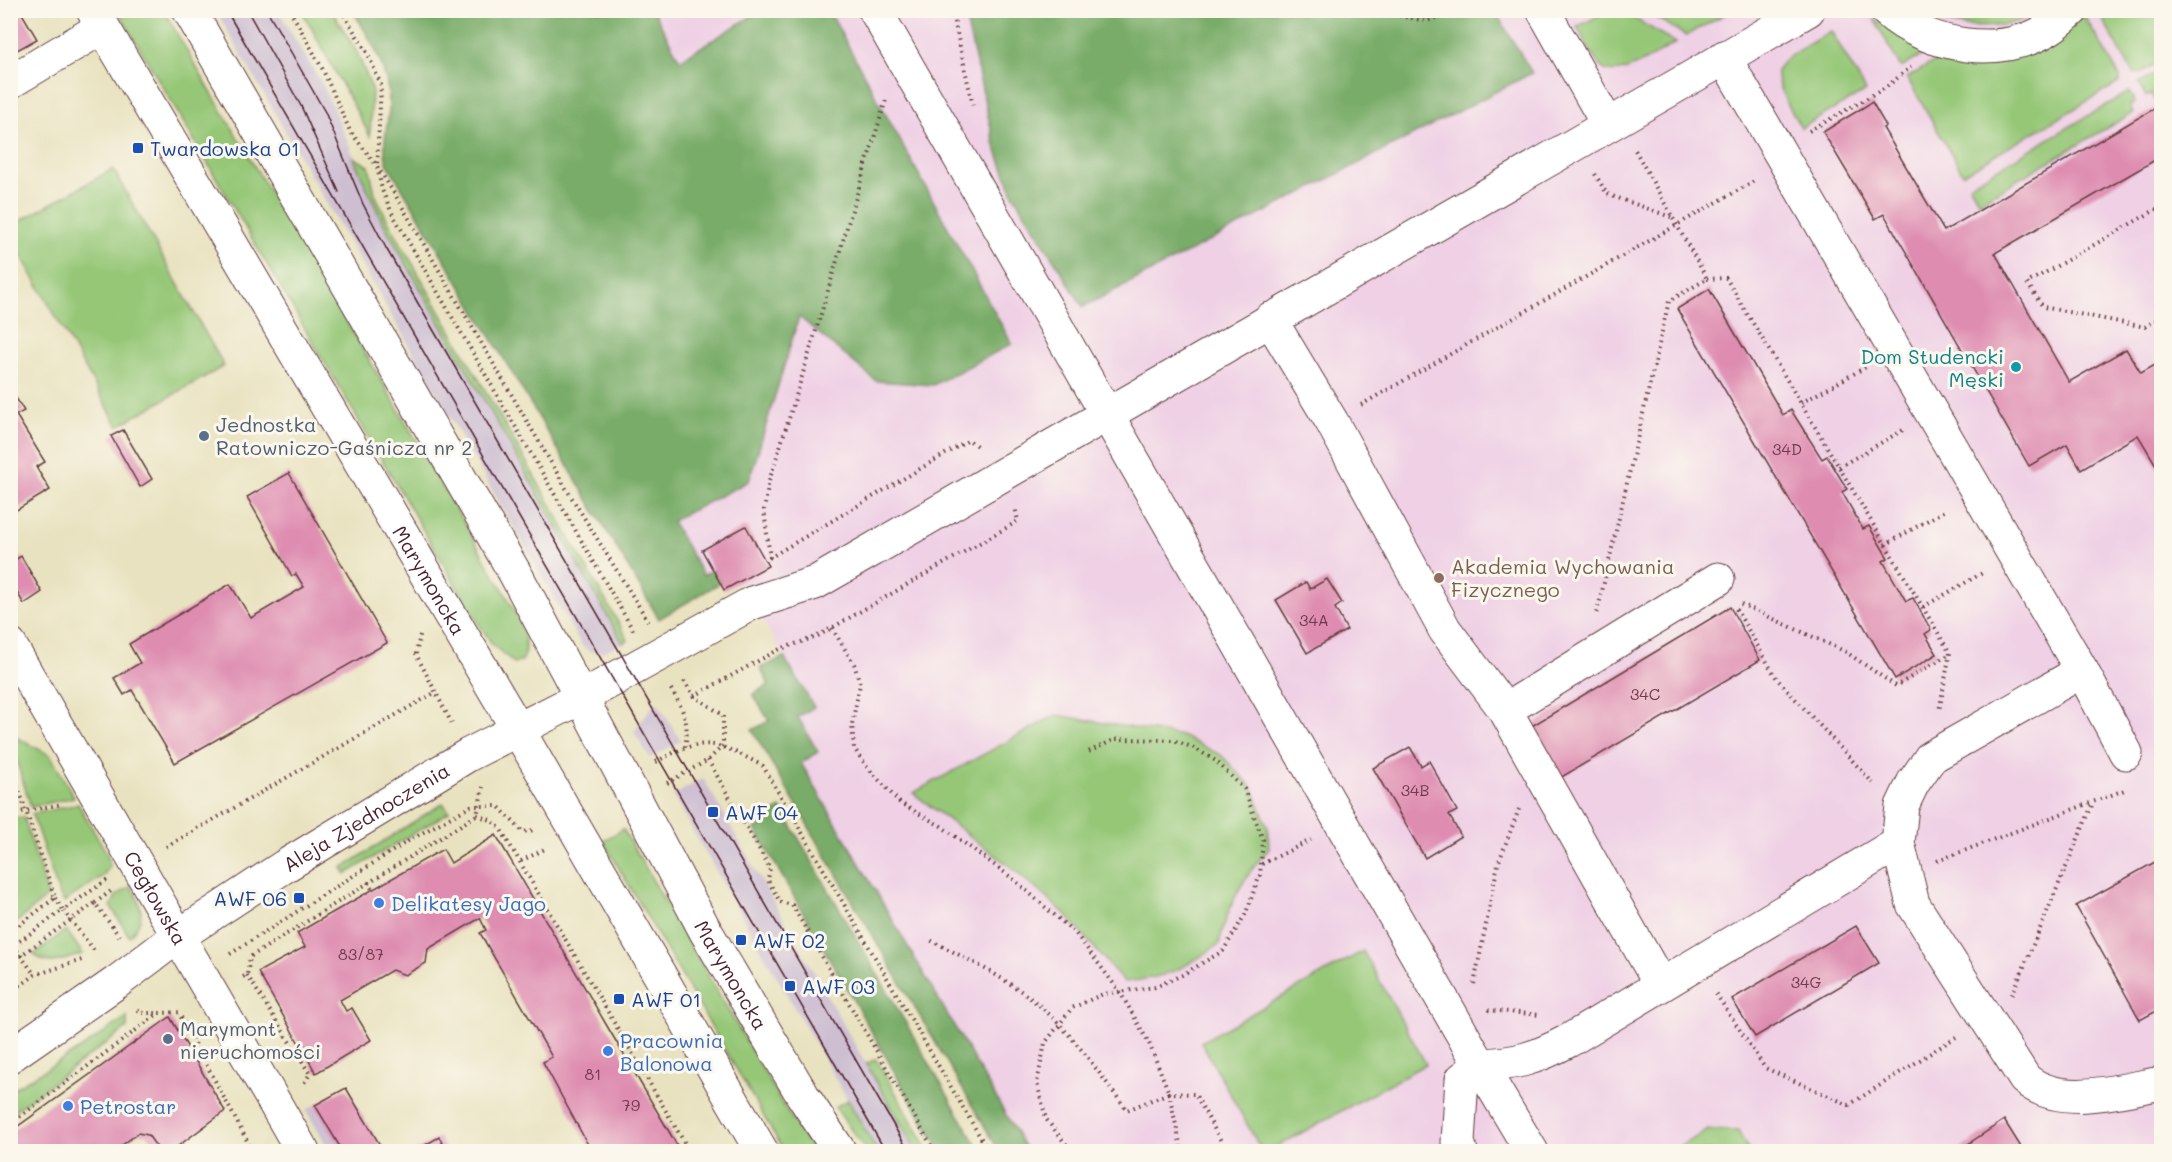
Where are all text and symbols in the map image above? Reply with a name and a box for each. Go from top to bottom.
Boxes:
place label: Twardowska 01 [150,135,300,161]
marker: Twardowska 01 [131,141,145,155]
place label: Dom Studencki Męski [1860,343,2004,392]
marker: Dom Studencki Męski [2009,360,2023,374]
place label: Jednostka Ratowniczo-Gaśnicza nr 2 [216,411,472,460]
marker: Jednostka Ratowniczo-Gaśnicza nr 2 [197,429,211,443]
house number: 34D [1772,438,1802,459]
street label: Marymoncka [387,521,472,639]
place label: Akademia Wychowania Fizycznego [1451,553,1674,602]
marker: Akademia Wychowania Fizycznego [1432,571,1446,585]
house number: 34A [1299,609,1329,630]
house number: 34C [1630,683,1660,704]
street label: Aleja Zjednoczenia [278,757,454,877]
house number: 34B [1401,779,1429,800]
place label: AWF 04 [725,799,798,825]
marker: AWF 04 [706,805,720,819]
street label: Cegłowska [119,846,194,950]
place label: AWF 06 [214,885,287,911]
place label: Delikatesy Jago [391,890,546,916]
marker: AWF 06 [292,891,306,905]
marker: Delikatesy Jago [372,896,386,910]
street label: Marymoncka [689,916,774,1034]
place label: AWF 02 [753,927,825,953]
marker: AWF 02 [734,933,748,947]
house number: 83/87 [338,943,384,964]
house number: 34G [1791,971,1821,992]
place label: AWF 03 [802,973,875,999]
marker: AWF 03 [783,979,797,993]
place label: AWF 01 [631,986,701,1012]
marker: AWF 01 [612,992,626,1006]
place label: Marymont nieruchomości [180,1015,321,1064]
place label: Pracownia Balonowa [620,1027,724,1076]
marker: Marymont nieruchomości [161,1032,175,1046]
marker: Pracownia Balonowa [601,1044,615,1058]
house number: 81 [585,1063,601,1084]
place label: Petrostar [80,1093,176,1119]
house number: 79 [622,1094,640,1115]
marker: Petrostar [61,1099,75,1113]

